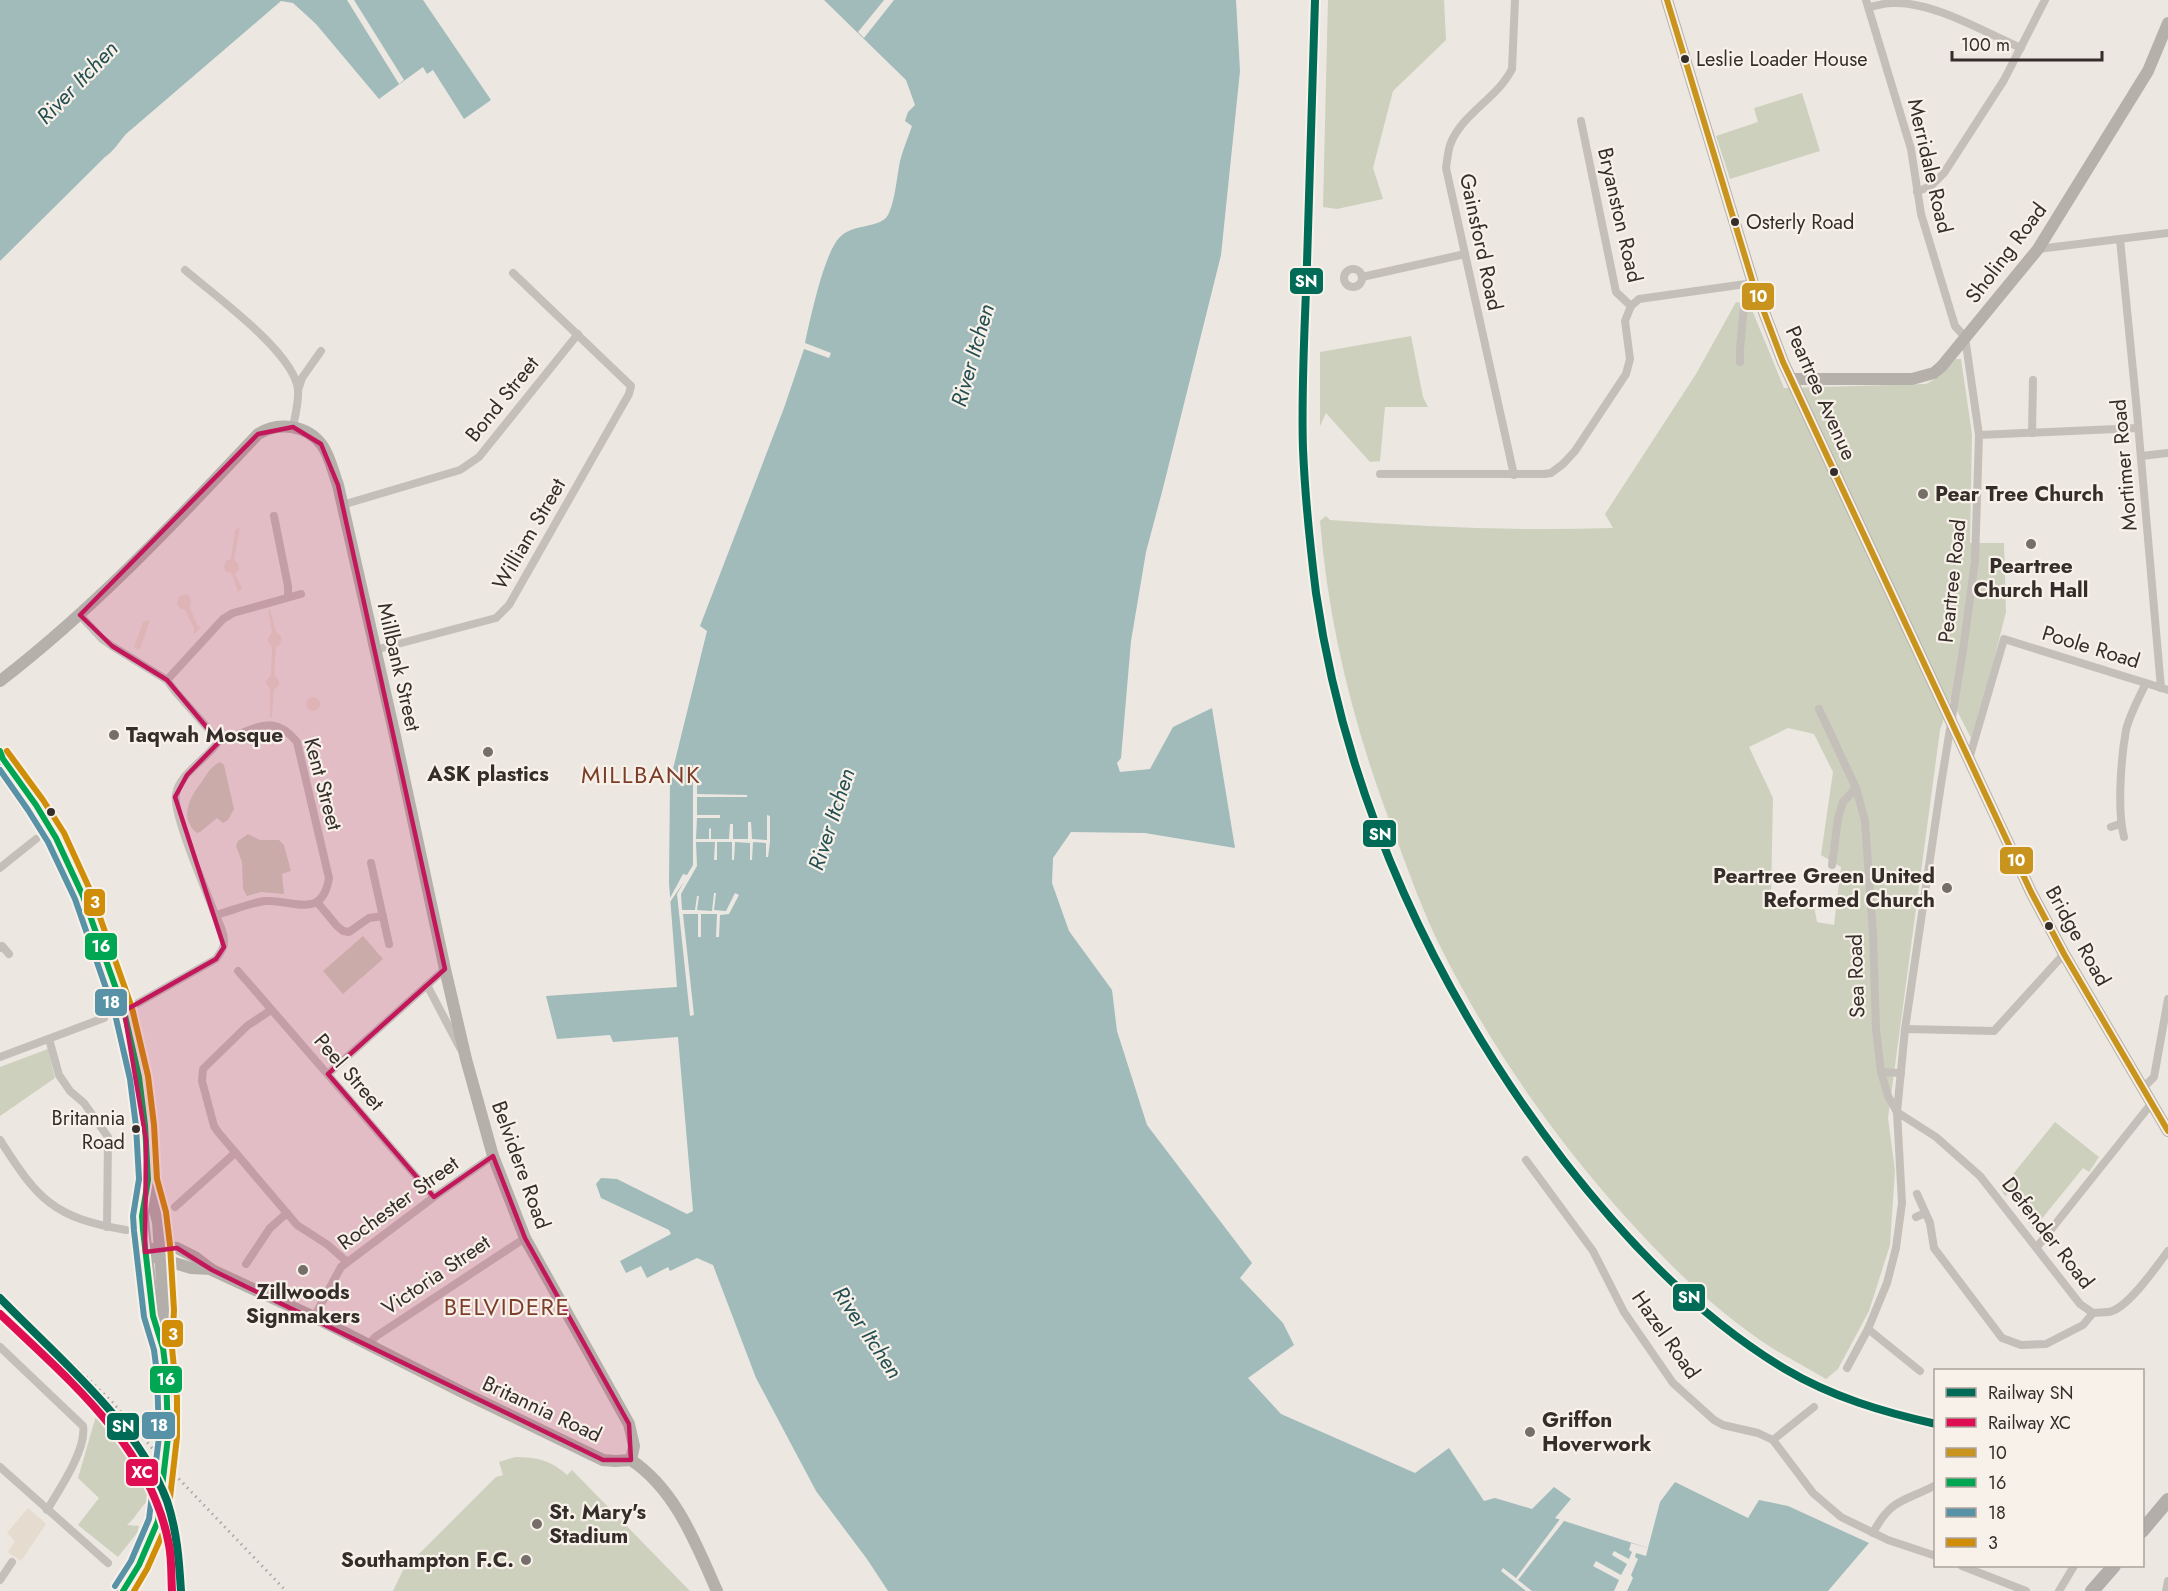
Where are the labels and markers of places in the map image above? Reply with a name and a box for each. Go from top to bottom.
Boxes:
place label: Leslie Loader House [1696,45,1868,74]
marker: Leslie Loader House [1679,53,1691,65]
place label: Osterly Road [1746,208,1854,237]
marker: Osterly Road [1729,216,1741,228]
unlabelled marker [1828,466,1840,478]
place label: Pear Tree Church [1935,479,2104,509]
marker: Pear Tree Church [1916,487,1930,501]
marker: Peartree Church Hall [2024,537,2038,551]
place label: Peartree Church Hall [1974,551,2088,605]
place label: Taqwah Mosque [126,720,283,750]
marker: Taqwah Mosque [107,728,121,742]
marker: ASK plastics [481,745,495,759]
place label: ASK plastics [426,759,549,789]
unlabelled marker [45,806,57,818]
place label: Peartree Green United Reformed Church [1713,861,1935,915]
marker: Peartree Green United Reformed Church [1940,881,1954,895]
unlabelled marker [2043,920,2055,932]
place label: Britannia Road [52,1104,125,1157]
marker: Britannia Road [130,1123,142,1135]
marker: Zillwoods Signmakers [296,1263,310,1277]
place label: Zillwoods Signmakers [246,1277,361,1331]
place label: Griffon Hoverwork [1542,1405,1651,1459]
marker: Griffon Hoverwork [1523,1425,1537,1439]
place label: St. Mary's Stadium [549,1497,646,1551]
marker: St. Mary's Stadium [530,1517,544,1531]
place label: Southampton F.C. [341,1545,514,1575]
marker: Southampton F.C. [519,1553,533,1567]

